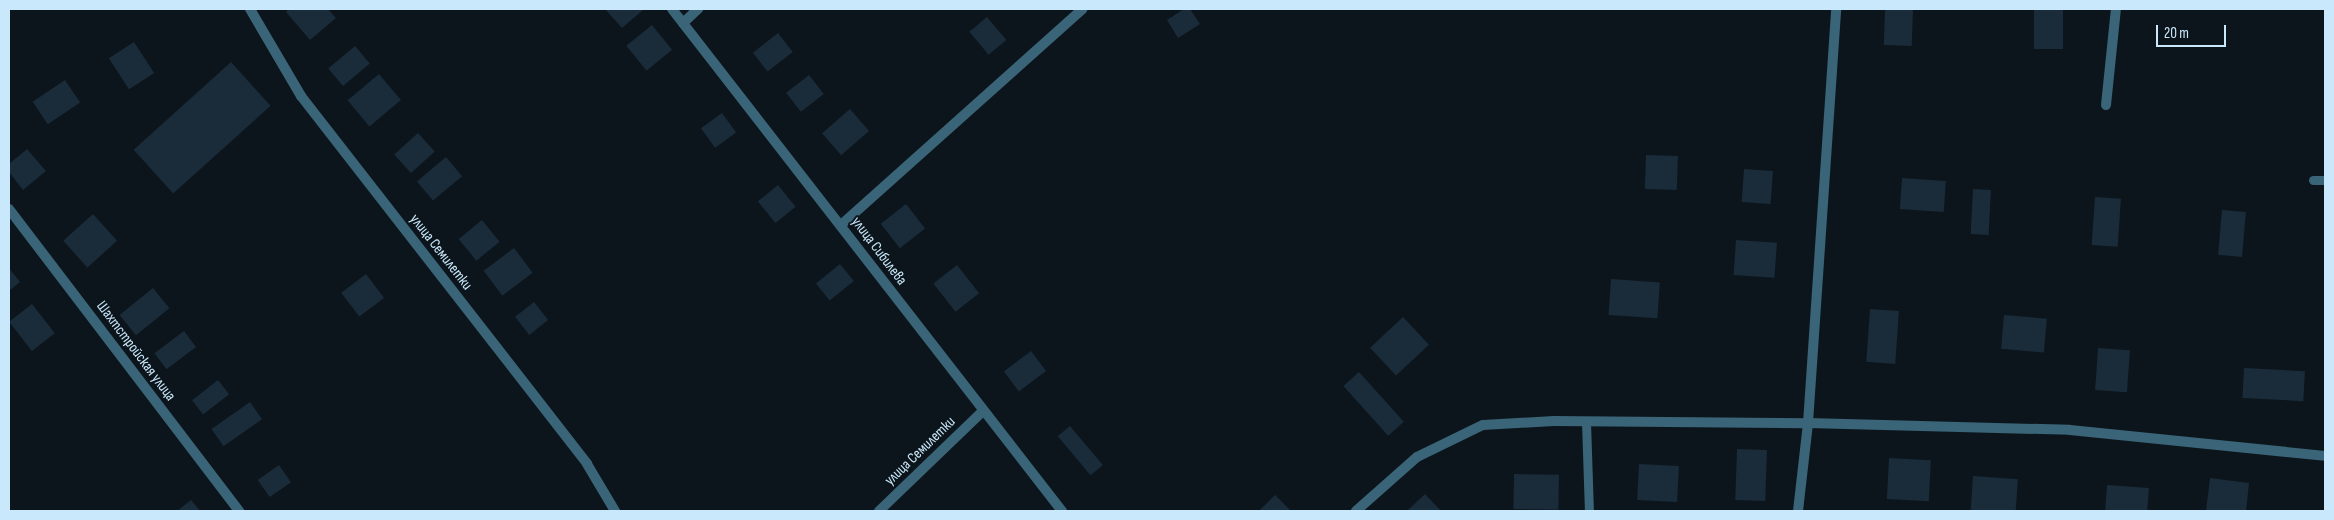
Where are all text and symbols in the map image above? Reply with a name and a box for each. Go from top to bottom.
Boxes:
scale bar [2159,15,2229,47]
text: 20 m [2164,24,2189,43]
street label: улица Семилетки [406,210,476,294]
street label: улица Сибилева [847,213,911,289]
street label: Шахтстройская улица [93,297,179,405]
street label: улица Семилетки [881,413,959,489]

